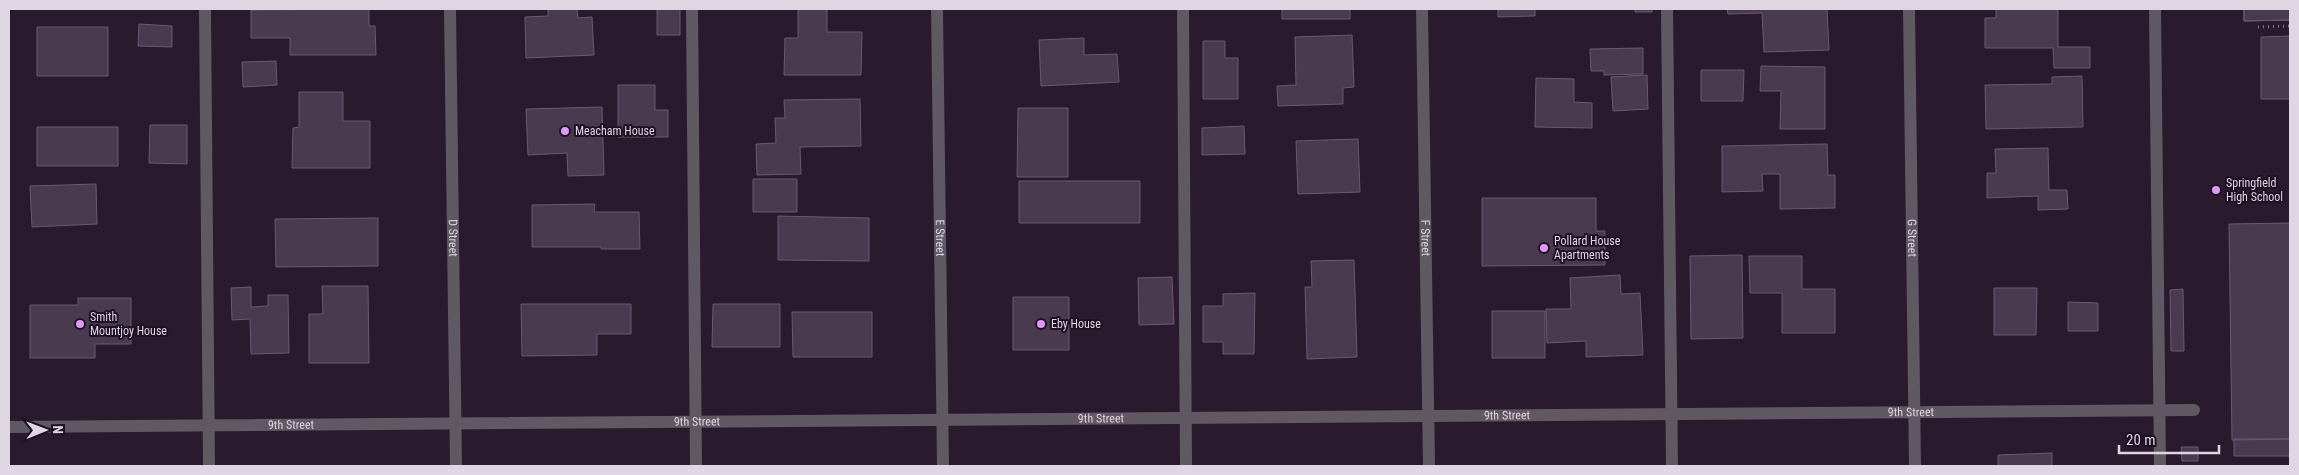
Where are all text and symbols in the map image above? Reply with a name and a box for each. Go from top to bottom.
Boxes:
place label: Meacham House [575,124,655,138]
marker: Meacham House [559,125,571,137]
place label: Springfield High School [2226,176,2283,204]
marker: Springfield High School [2210,184,2222,196]
street label: D Street [446,219,460,257]
street label: E Street [933,219,947,257]
street label: G Street [1905,219,1919,258]
street label: F Street [1418,220,1433,257]
place label: Pollard House Apartments [1554,234,1621,262]
marker: Pollard House Apartments [1538,242,1550,254]
place label: Smith Mountjoy House [90,310,167,338]
place label: Eby House [1051,317,1101,331]
marker: Smith Mountjoy House [74,318,86,330]
marker: Eby House [1035,318,1047,330]
north arrow [20,405,70,455]
street label: 9th Street [1888,405,1935,419]
street label: 9th Street [1484,408,1531,423]
street label: 9th Street [1078,411,1125,426]
street label: 9th Street [674,414,721,429]
street label: 9th Street [268,418,315,432]
scale bar [2119,422,2219,454]
text: N [50,425,66,434]
text: 20 m [2126,431,2156,449]

